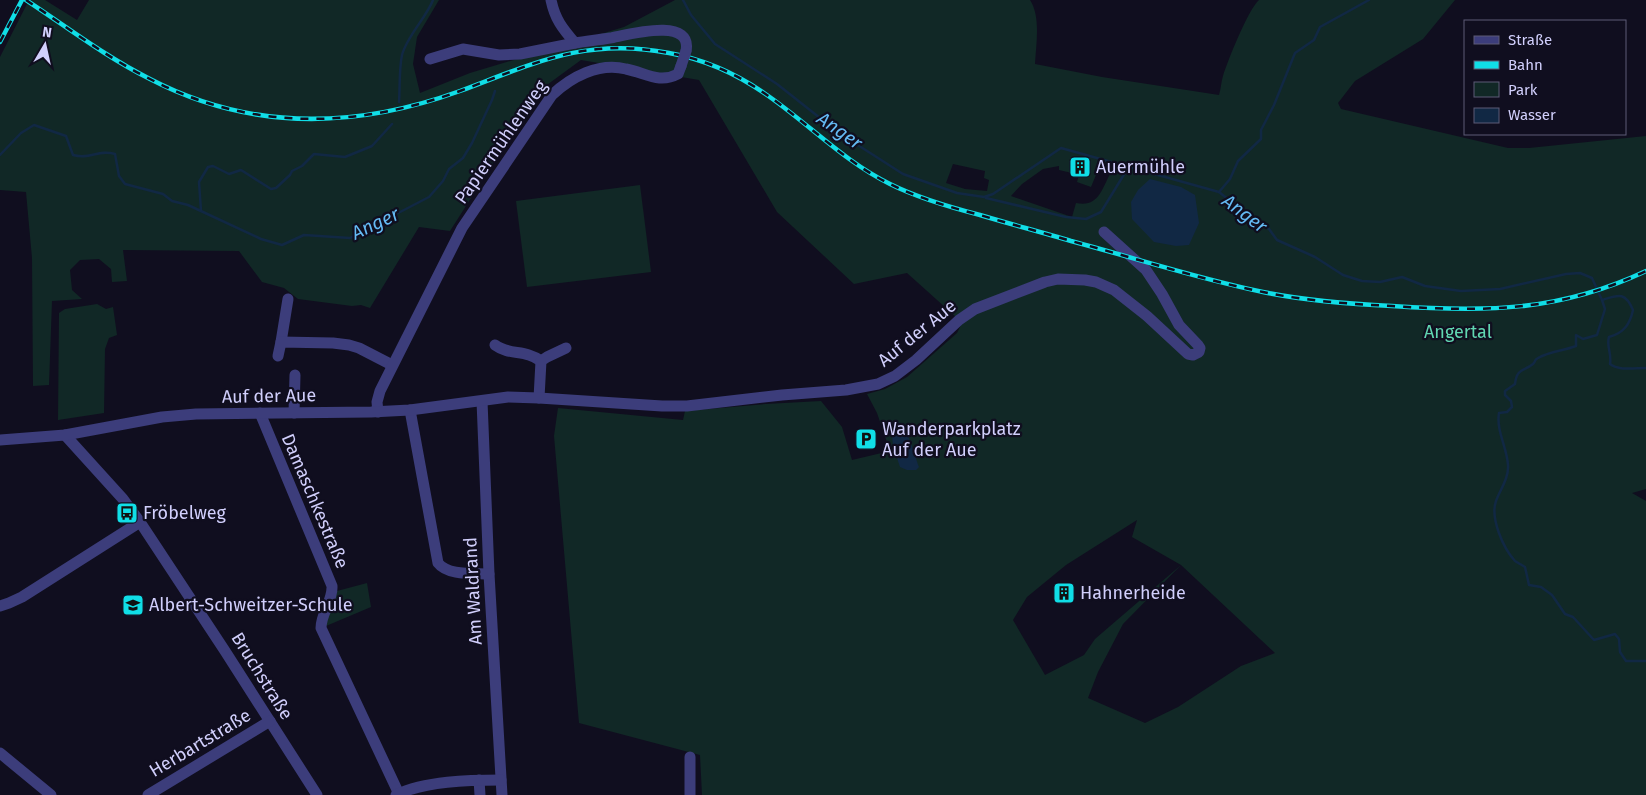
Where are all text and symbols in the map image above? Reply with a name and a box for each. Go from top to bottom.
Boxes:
north arrow [20,20,70,70]
legend [1464,20,1626,135]
text: N [41,24,53,42]
text: Straße [1508,31,1552,49]
text: Bahn [1508,56,1543,74]
street label: Papiermühlenweg [450,75,552,208]
text: Park [1508,81,1538,99]
water label: Anger [812,106,867,155]
text: Wasser [1508,106,1556,124]
building icon: Auermühle [1068,155,1092,179]
place label: Auermühle [1096,156,1185,178]
water label: Anger [1217,189,1272,238]
water label: Anger [347,202,403,245]
street label: Auf der Aue [873,295,961,371]
park label: Angertal [1424,321,1492,343]
street label: Auf der Aue [222,384,316,408]
place label: Wanderparkplatz Auf der Aue [882,418,1021,461]
parking icon: Wanderparkplatz Auf der Aue [854,427,878,451]
street label: Damaschkestraße [277,430,353,572]
bus stop icon: Fröbelweg [115,501,139,525]
place label: Fröbelweg [143,502,227,524]
street label: Am Waldrand [459,537,487,645]
building icon: Hahnerheide [1052,581,1076,605]
place label: Hahnerheide [1080,582,1186,604]
school or university icon: Albert-Schweitzer-Schule [121,593,145,617]
place label: Albert-Schweitzer-Schule [149,594,352,616]
street label: Bruchstraße [226,628,298,724]
street label: Herbartstraße [145,704,255,782]

